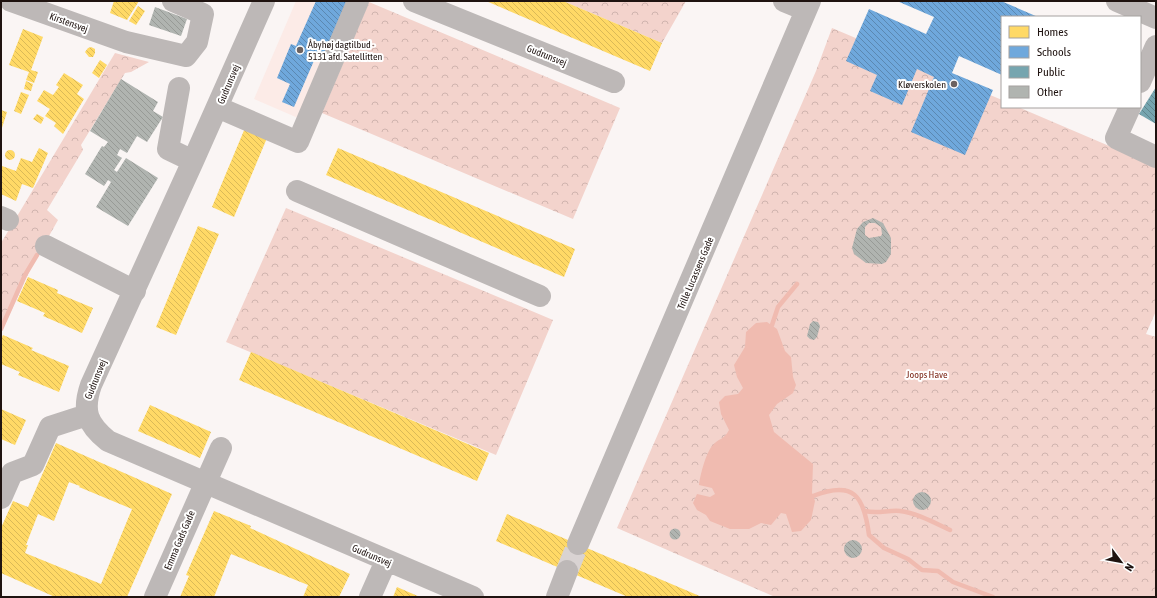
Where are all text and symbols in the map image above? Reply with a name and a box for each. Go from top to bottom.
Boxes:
street label: Kirstensvej [48,10,90,35]
legend [1001,16,1141,108]
text: Homes [1037,25,1068,39]
place label: Åbyhøj dagtilbud - 5131 afd. Satellitten [308,39,382,62]
street label: Gudrunsvej [525,43,568,68]
marker: Åbyhøj dagtilbud - 5131 afd. Satellitten [295,45,305,55]
text: Schools [1037,45,1071,59]
street label: Gudrunsvej [215,63,242,106]
text: Public [1037,65,1065,79]
place label: Kløverskolen [898,79,946,90]
marker: Kløverskolen [949,79,959,89]
text: Other [1037,85,1063,99]
street label: Trille Lucassens Gade [675,235,716,311]
street label: Gudrunsvej [83,358,108,401]
park label: Joops Have [906,369,948,380]
street label: Emma Gads Gade [162,508,197,572]
street label: Gudrunsvej [350,542,393,569]
north arrow [1101,542,1141,582]
text: N [1123,561,1136,573]

